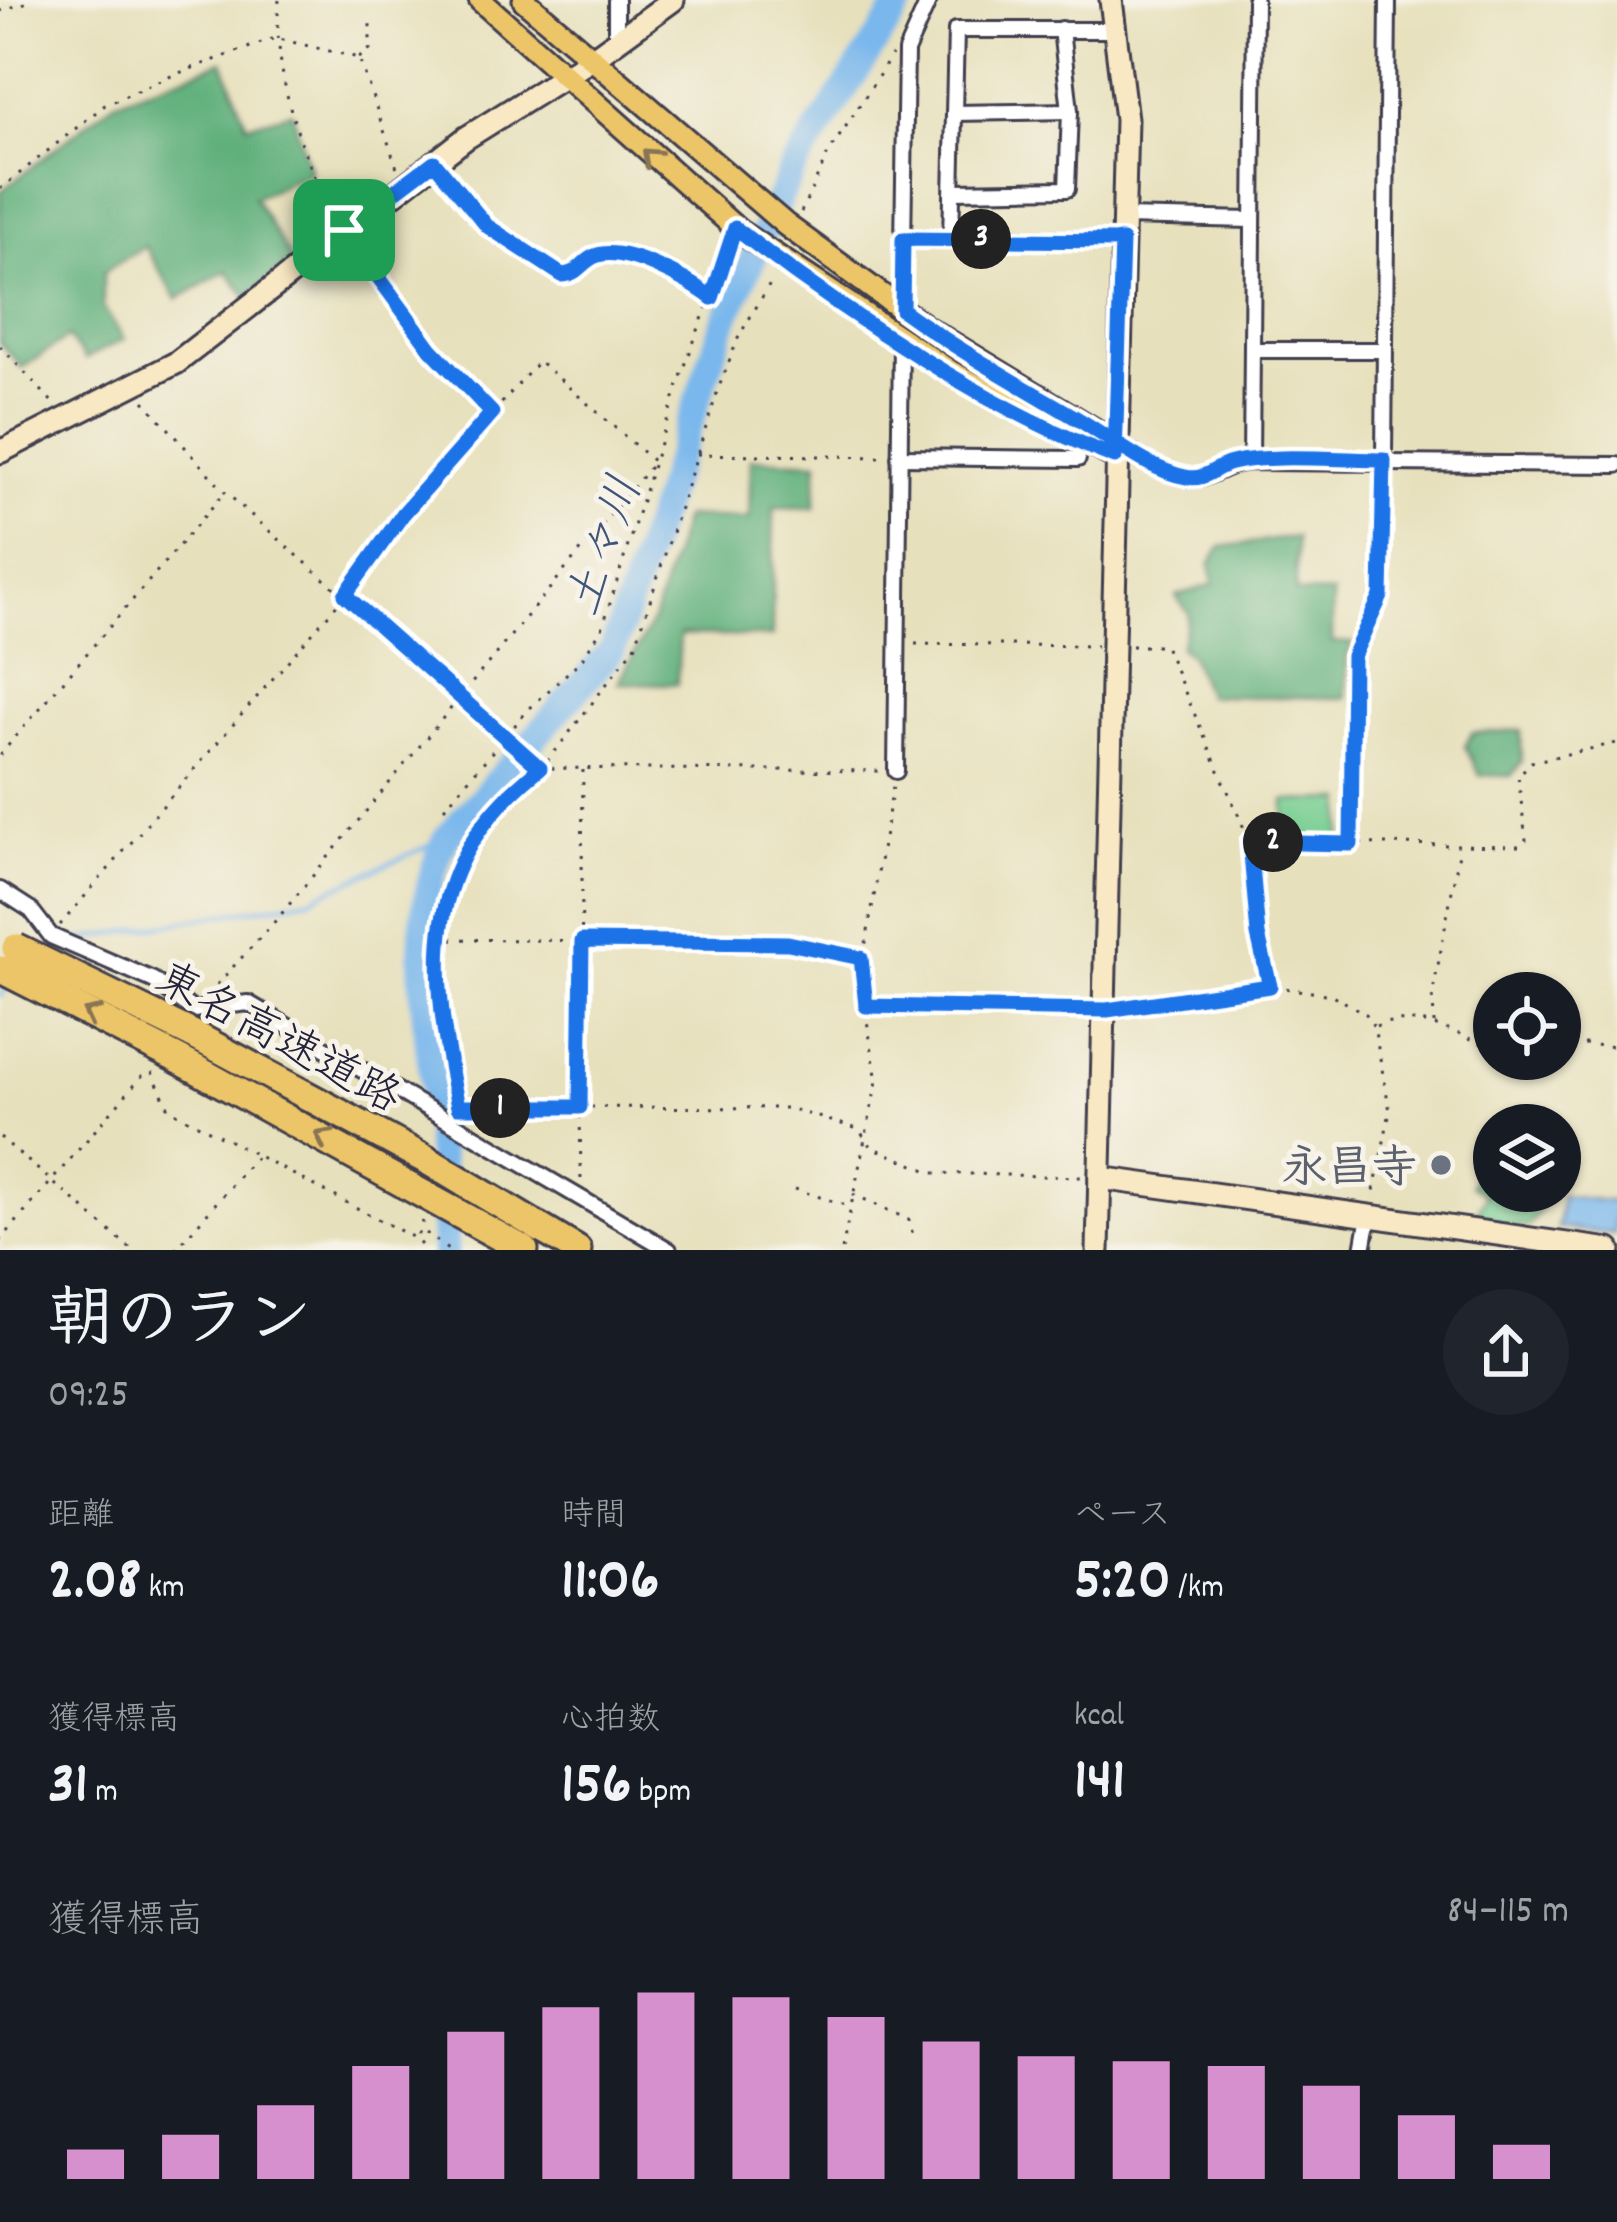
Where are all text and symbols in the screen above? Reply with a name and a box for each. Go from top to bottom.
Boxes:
one-way arrow [642,148,664,170]
pin [293,179,395,281]
icon: arrive [311,197,377,263]
pin: 3 [951,209,1011,269]
text: 3 [974,215,988,262]
water label: 土々川 [552,468,664,627]
pin: 2 [1243,812,1303,872]
text: 2 [1266,818,1280,865]
street label: 東名高速道路 [142,950,411,1133]
map controls [1473,972,1581,1212]
button: locate [1473,972,1581,1080]
one-way arrow [82,1004,103,1028]
pin: 1 [470,1078,530,1138]
text: 1 [496,1084,504,1131]
button: layers [1473,1104,1581,1212]
one-way arrow [315,1128,336,1151]
place label: 永昌寺 [1282,1140,1417,1204]
marker: 永昌寺 [1428,1152,1454,1178]
text: 朝のラン [48,1278,312,1372]
button: share [1443,1289,1569,1415]
text: 09:25 [48,1370,129,1425]
text: 距離 [48,1494,114,1541]
text: 時間 [561,1494,627,1541]
text: ペース [1074,1494,1171,1541]
text: 2.08 [48,1541,141,1627]
text: 11:06 [561,1541,659,1627]
text: 5:20 [1074,1541,1171,1627]
text: km [141,1566,185,1613]
text: /km [1171,1566,1224,1613]
text: kcal [1074,1694,1124,1741]
text: 獲得標高 [48,1698,180,1745]
text: 心拍数 [561,1698,660,1745]
text: 141 [1074,1741,1125,1827]
text: 31 [48,1745,88,1831]
text: 156 [561,1745,631,1831]
text: m [88,1770,118,1817]
text: bpm [631,1770,691,1817]
text: 84–115 m [1447,1886,1569,1941]
text: 獲得標高 [48,1896,204,1951]

